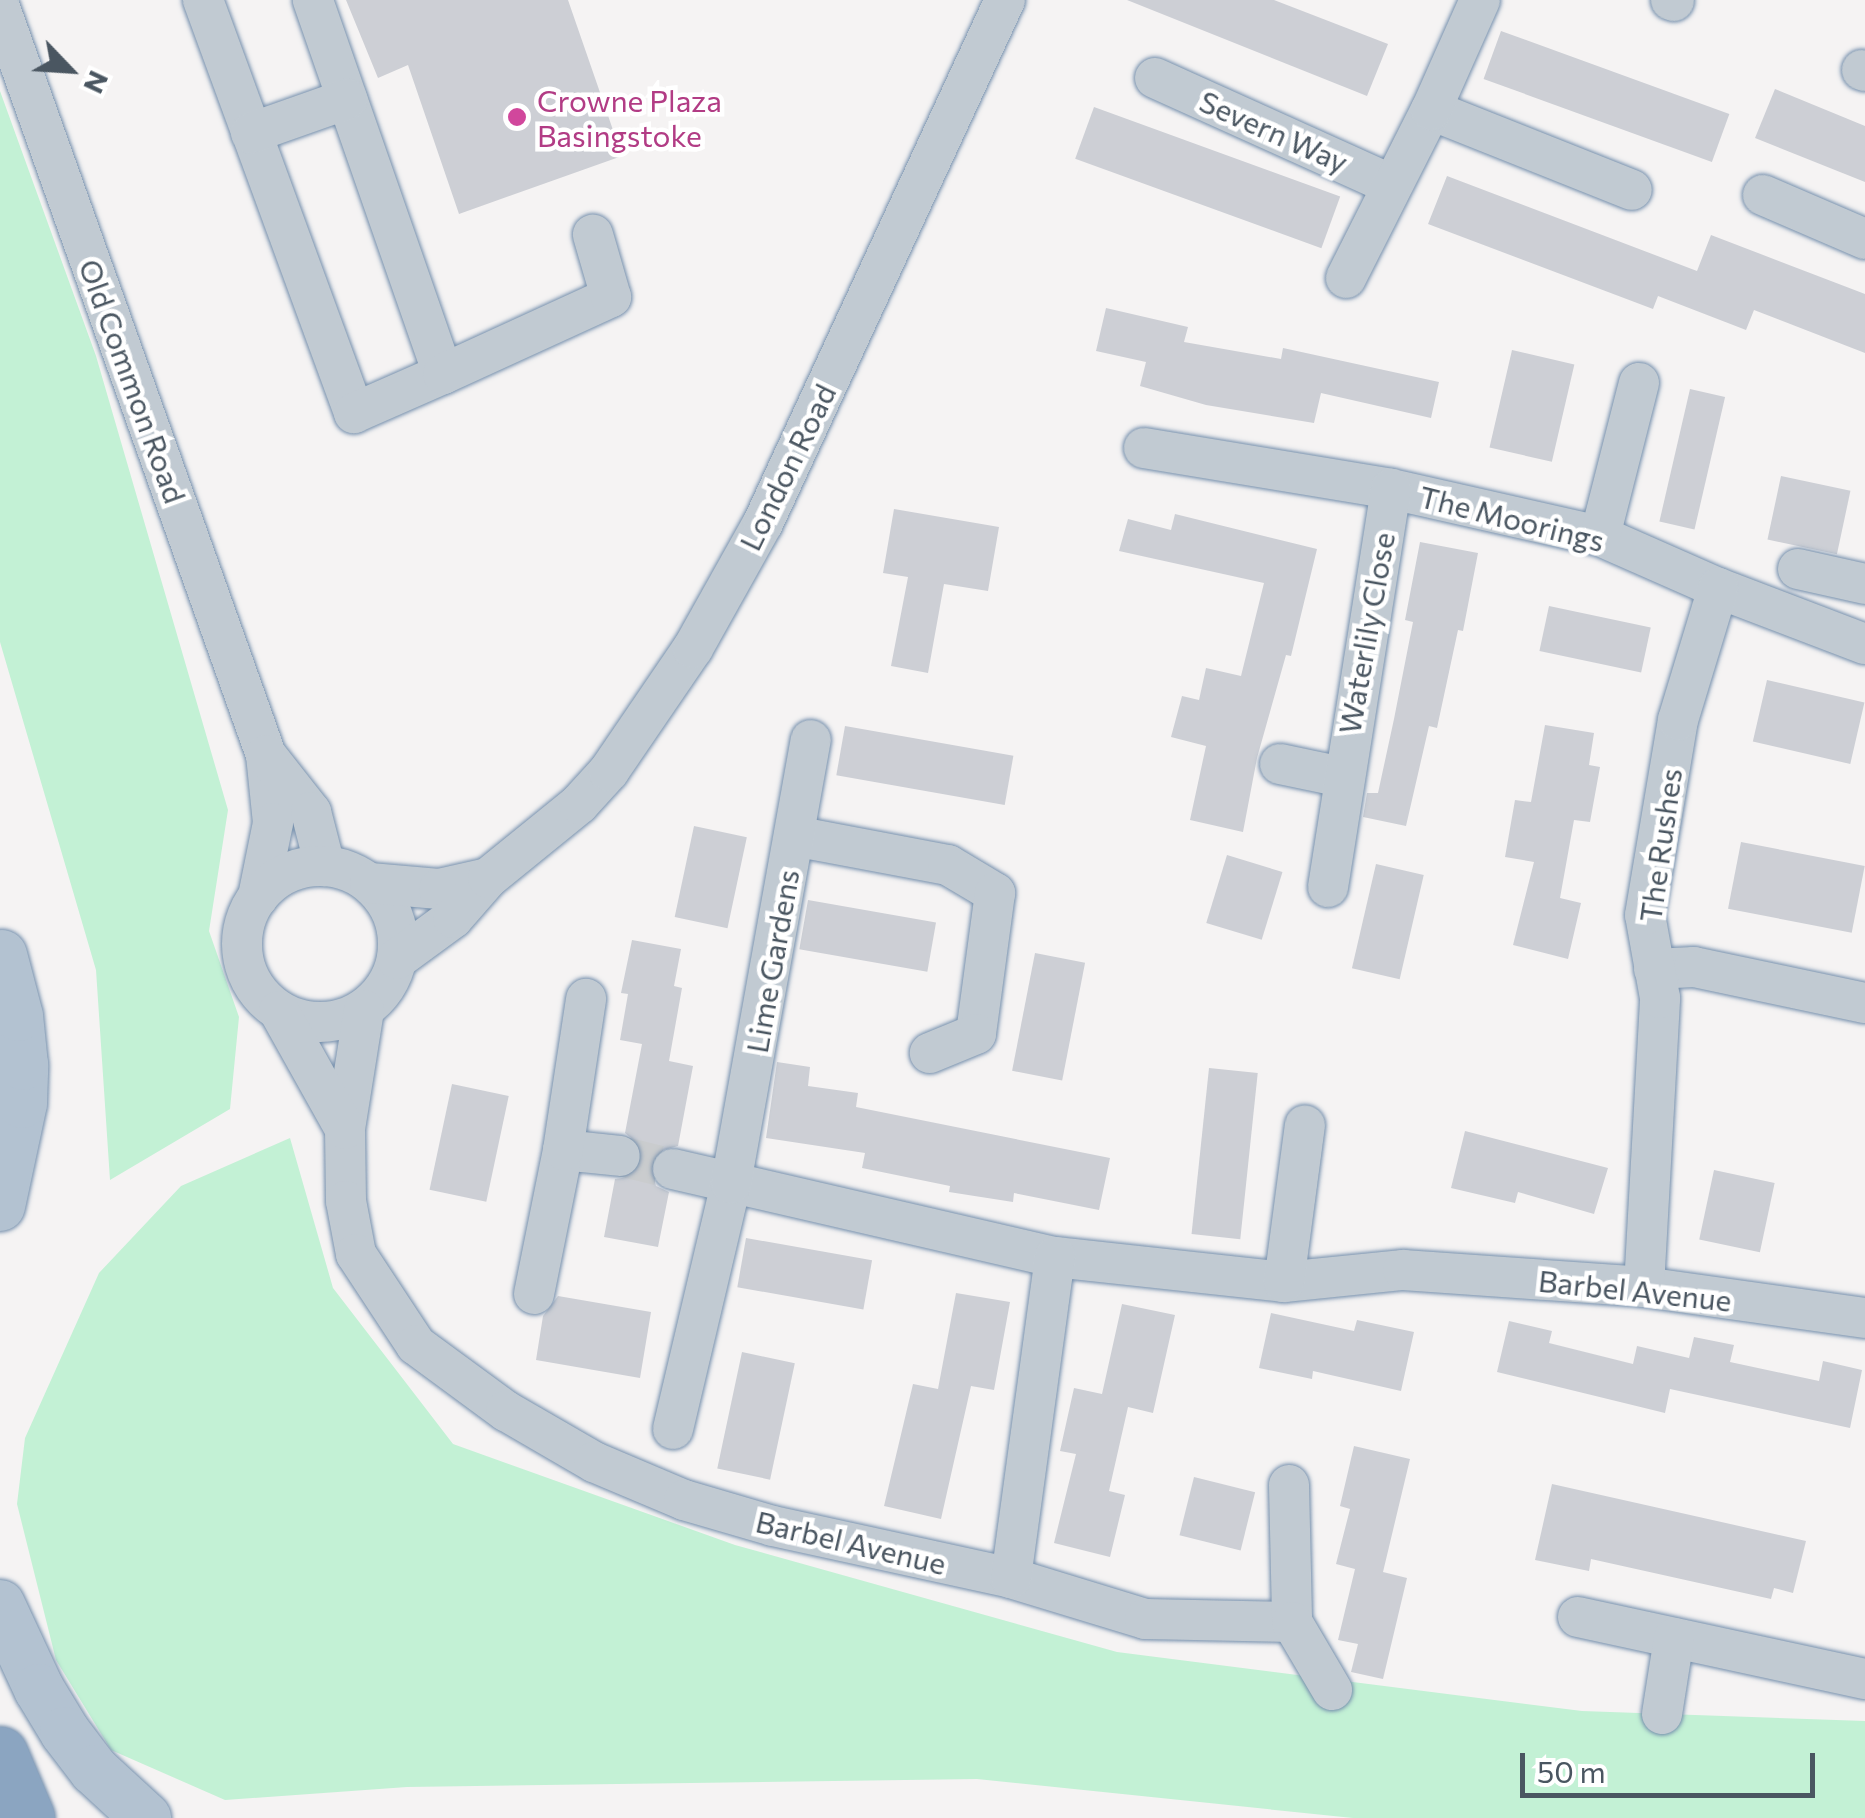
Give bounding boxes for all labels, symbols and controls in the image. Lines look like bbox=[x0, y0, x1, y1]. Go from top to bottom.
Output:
north arrow bbox=[20, 20, 120, 120]
text: N bbox=[77, 66, 117, 99]
place label: Crowne Plaza Basingstoke bbox=[537, 82, 722, 152]
street label: Severn Way bbox=[1194, 82, 1354, 180]
marker: Crowne Plaza Basingstoke bbox=[506, 106, 528, 128]
street label: Old Common Road bbox=[72, 254, 194, 508]
street label: London Road bbox=[731, 378, 843, 556]
street label: The Moorings bbox=[1416, 478, 1608, 558]
street label: Waterlily Close bbox=[1331, 529, 1401, 737]
street label: The Rushes bbox=[1631, 766, 1689, 924]
street label: Lime Gardens bbox=[738, 866, 806, 1056]
street label: Barbel Avenue bbox=[1537, 1262, 1733, 1318]
street label: Barbel Avenue bbox=[752, 1503, 950, 1581]
scale bar bbox=[1525, 1733, 1820, 1795]
text: 50 m bbox=[1537, 1752, 1606, 1789]

